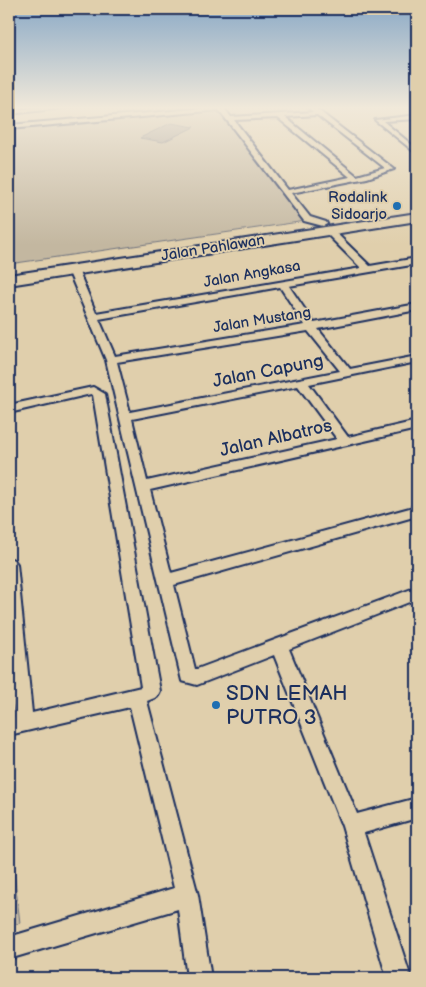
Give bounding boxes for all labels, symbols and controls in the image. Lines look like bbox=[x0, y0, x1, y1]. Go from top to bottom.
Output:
place label: Rodalink Sidoarjo bbox=[328, 188, 388, 224]
marker: Rodalink Sidoarjo bbox=[391, 200, 403, 212]
street label: Jalan Pahlawan bbox=[160, 230, 266, 266]
street label: Jalan Angkasa bbox=[202, 256, 302, 292]
street label: Jalan Mustang bbox=[212, 303, 312, 337]
street label: Jalan Capung bbox=[211, 350, 325, 392]
street label: Jalan Albatros bbox=[218, 415, 334, 461]
place label: SDN LEMAH PUTRO 3 bbox=[226, 681, 348, 730]
marker: SDN LEMAH PUTRO 3 bbox=[210, 699, 222, 711]

